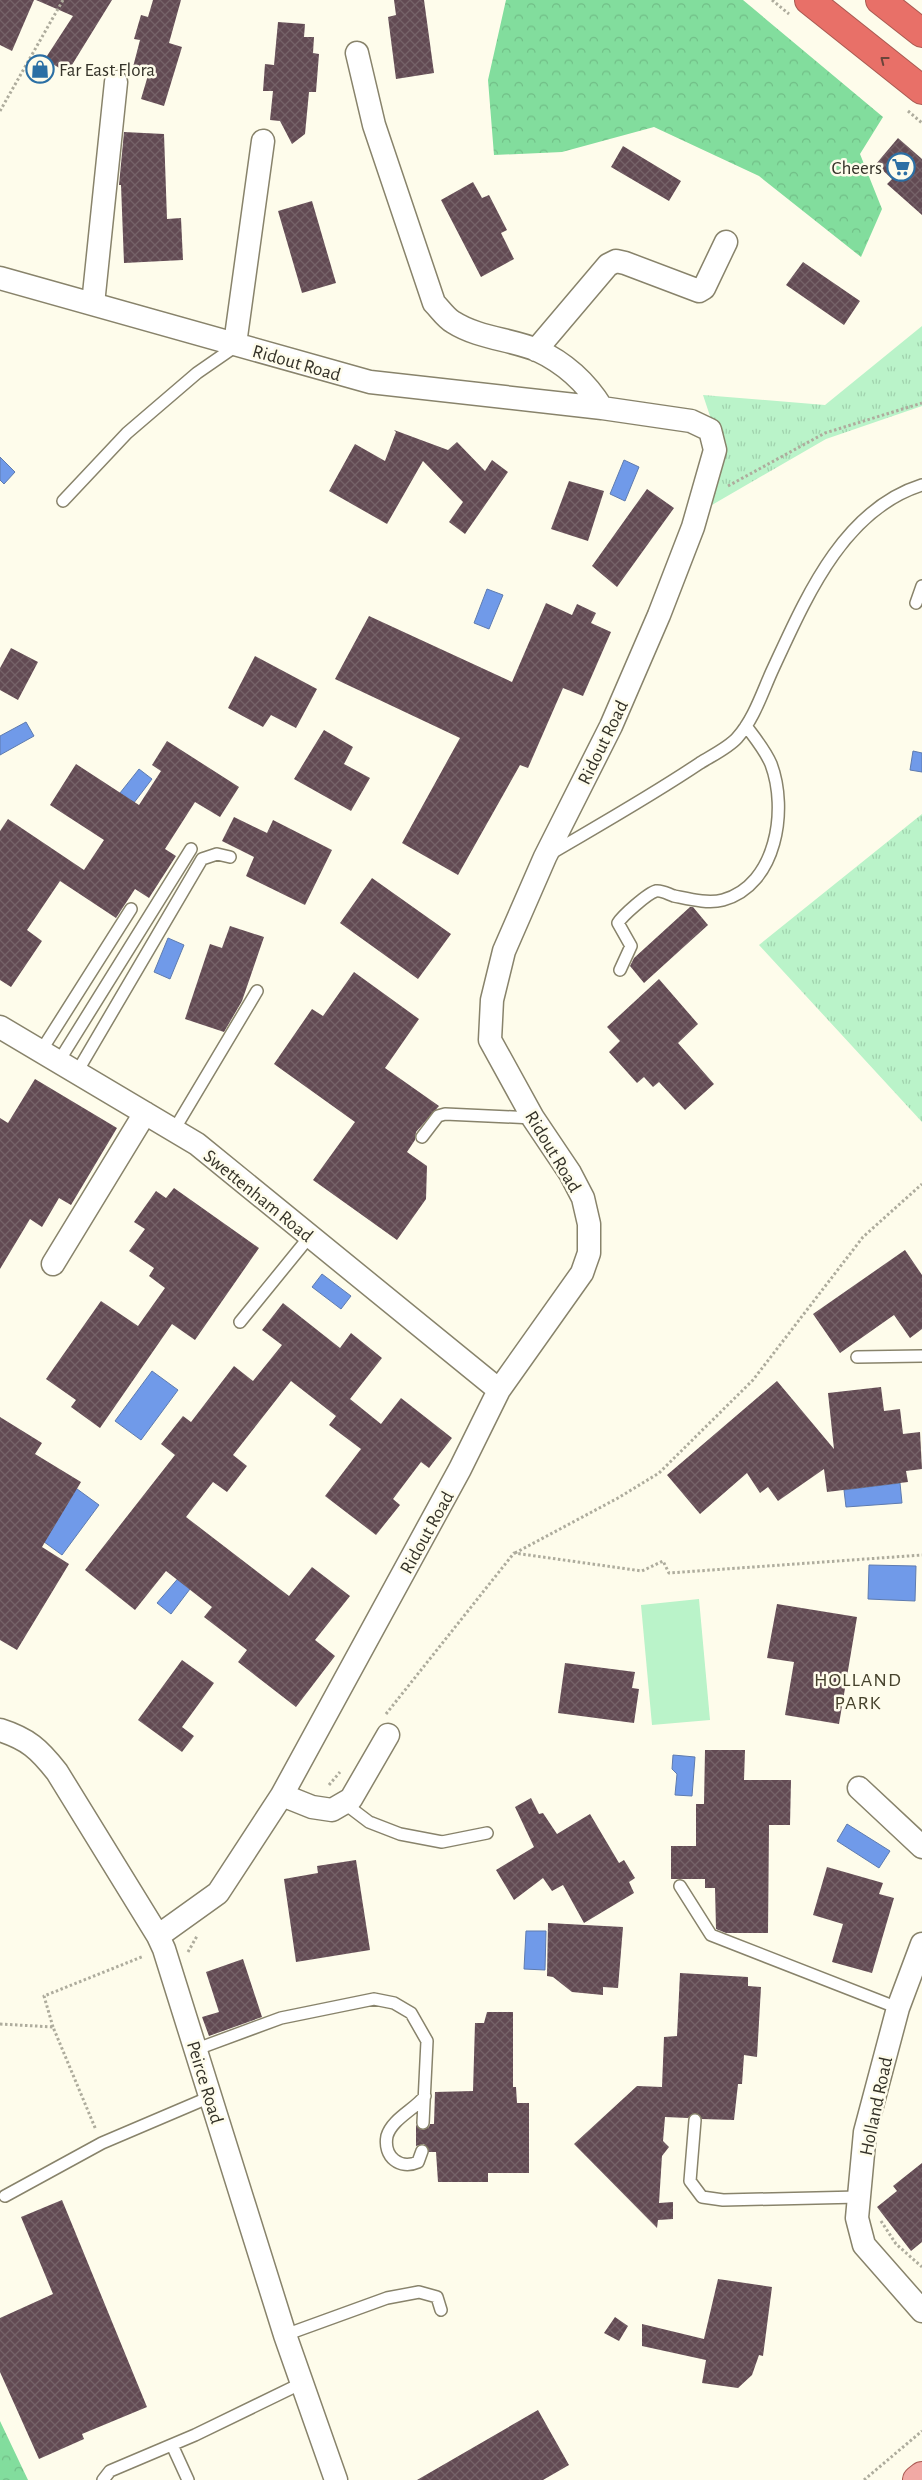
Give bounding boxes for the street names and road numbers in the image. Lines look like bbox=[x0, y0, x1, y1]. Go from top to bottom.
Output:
street label: Ridout Road bbox=[250, 342, 343, 385]
street label: Ridout Road bbox=[575, 697, 632, 788]
street label: Ridout Road bbox=[521, 1108, 584, 1196]
street label: Swettenham Road bbox=[200, 1146, 317, 1246]
street label: Ridout Road bbox=[397, 1488, 458, 1577]
street label: Peirce Road bbox=[183, 2039, 226, 2126]
street label: Holland Road bbox=[857, 2055, 896, 2157]

